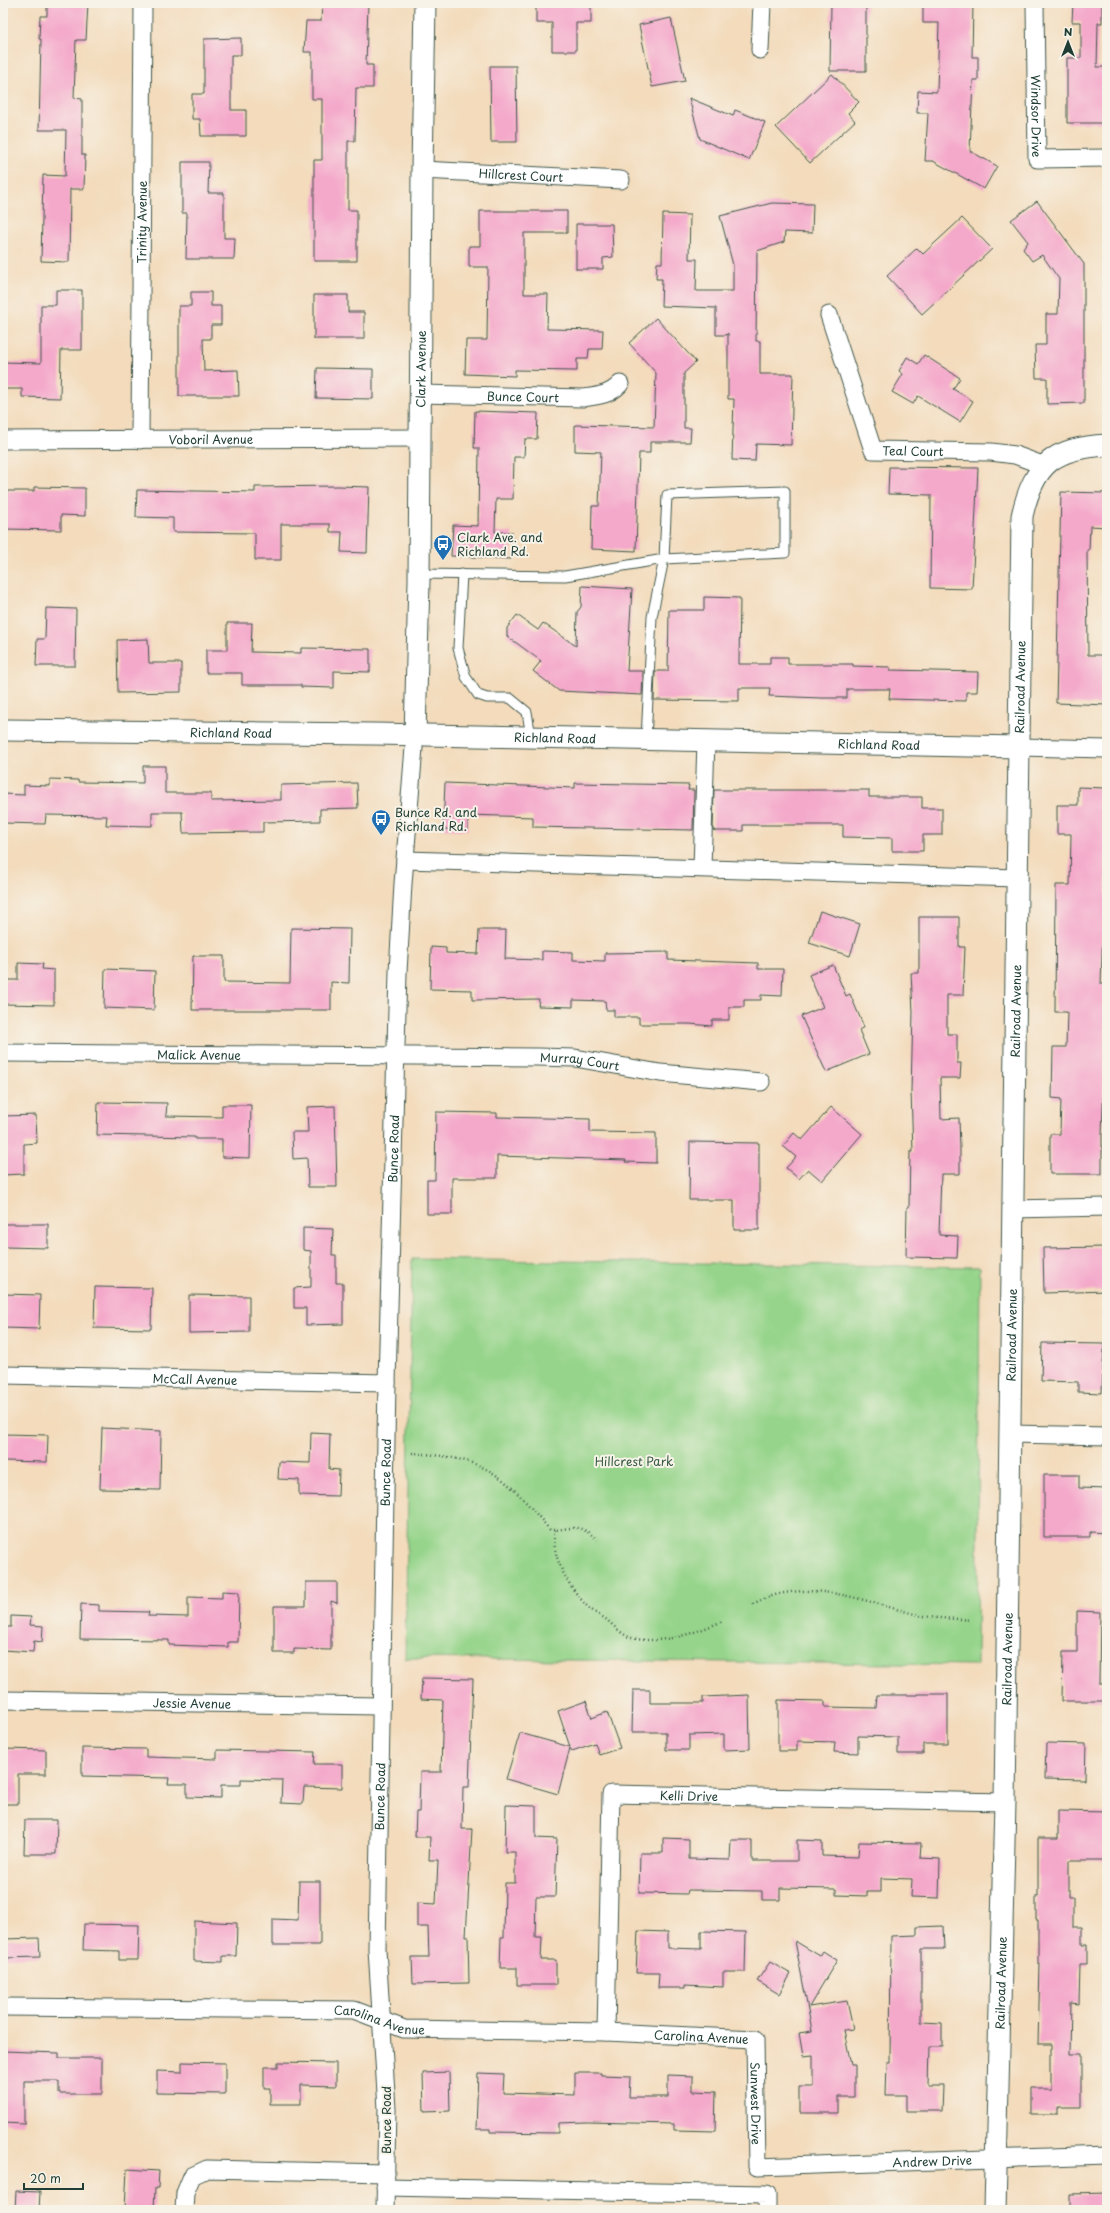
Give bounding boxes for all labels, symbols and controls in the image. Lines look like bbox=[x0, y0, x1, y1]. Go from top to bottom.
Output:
north arrow bbox=[1048, 22, 1088, 62]
text: N bbox=[1064, 23, 1073, 40]
street label: Windsor Drive bbox=[1027, 75, 1046, 157]
street label: Hillcrest Court bbox=[478, 164, 564, 186]
street label: Trinity Avenue bbox=[132, 180, 151, 263]
street label: Clark Avenue bbox=[411, 330, 430, 408]
street label: Bunce Court bbox=[487, 387, 559, 406]
street label: Voboril Avenue bbox=[169, 430, 254, 448]
street label: Teal Court bbox=[882, 441, 944, 460]
place label: Clark Ave. and Richland Rd. bbox=[457, 528, 543, 560]
bus stop icon: Clark Ave. and Richland Rd. bbox=[432, 533, 454, 561]
street label: Railroad Avenue bbox=[1010, 640, 1029, 734]
street label: Richland Road bbox=[190, 723, 272, 742]
street label: Richland Road bbox=[514, 728, 596, 747]
street label: Richland Road bbox=[838, 734, 920, 754]
place label: Bunce Rd. and Richland Rd. bbox=[395, 803, 478, 835]
bus stop icon: Bunce Rd. and Richland Rd. bbox=[370, 808, 392, 836]
street label: Railroad Avenue bbox=[1006, 964, 1025, 1058]
street label: Malick Avenue bbox=[157, 1045, 241, 1064]
street label: Murray Court bbox=[540, 1048, 621, 1075]
street label: Bunce Road bbox=[383, 1114, 403, 1183]
street label: Railroad Avenue bbox=[1002, 1288, 1021, 1382]
street label: McCall Avenue bbox=[152, 1369, 238, 1389]
street label: Bunce Road bbox=[376, 1438, 395, 1507]
park label: Hillcrest Park bbox=[595, 1452, 673, 1470]
street label: Railroad Avenue bbox=[997, 1612, 1017, 1706]
street label: Jessie Avenue bbox=[153, 1693, 232, 1713]
street label: Bunce Road bbox=[370, 1762, 389, 1831]
street label: Kelli Drive bbox=[660, 1786, 718, 1805]
street label: Railroad Avenue bbox=[990, 1936, 1011, 2030]
street label: Carolina Avenue bbox=[334, 2001, 425, 2038]
street label: Carolina Avenue bbox=[654, 2025, 749, 2048]
street label: Sunwest Drive bbox=[746, 2062, 766, 2145]
street label: Bunce Road bbox=[377, 2086, 395, 2154]
street label: Andrew Drive bbox=[892, 2151, 972, 2171]
scale bar bbox=[24, 2165, 83, 2191]
text: 20 m bbox=[30, 2169, 61, 2187]

